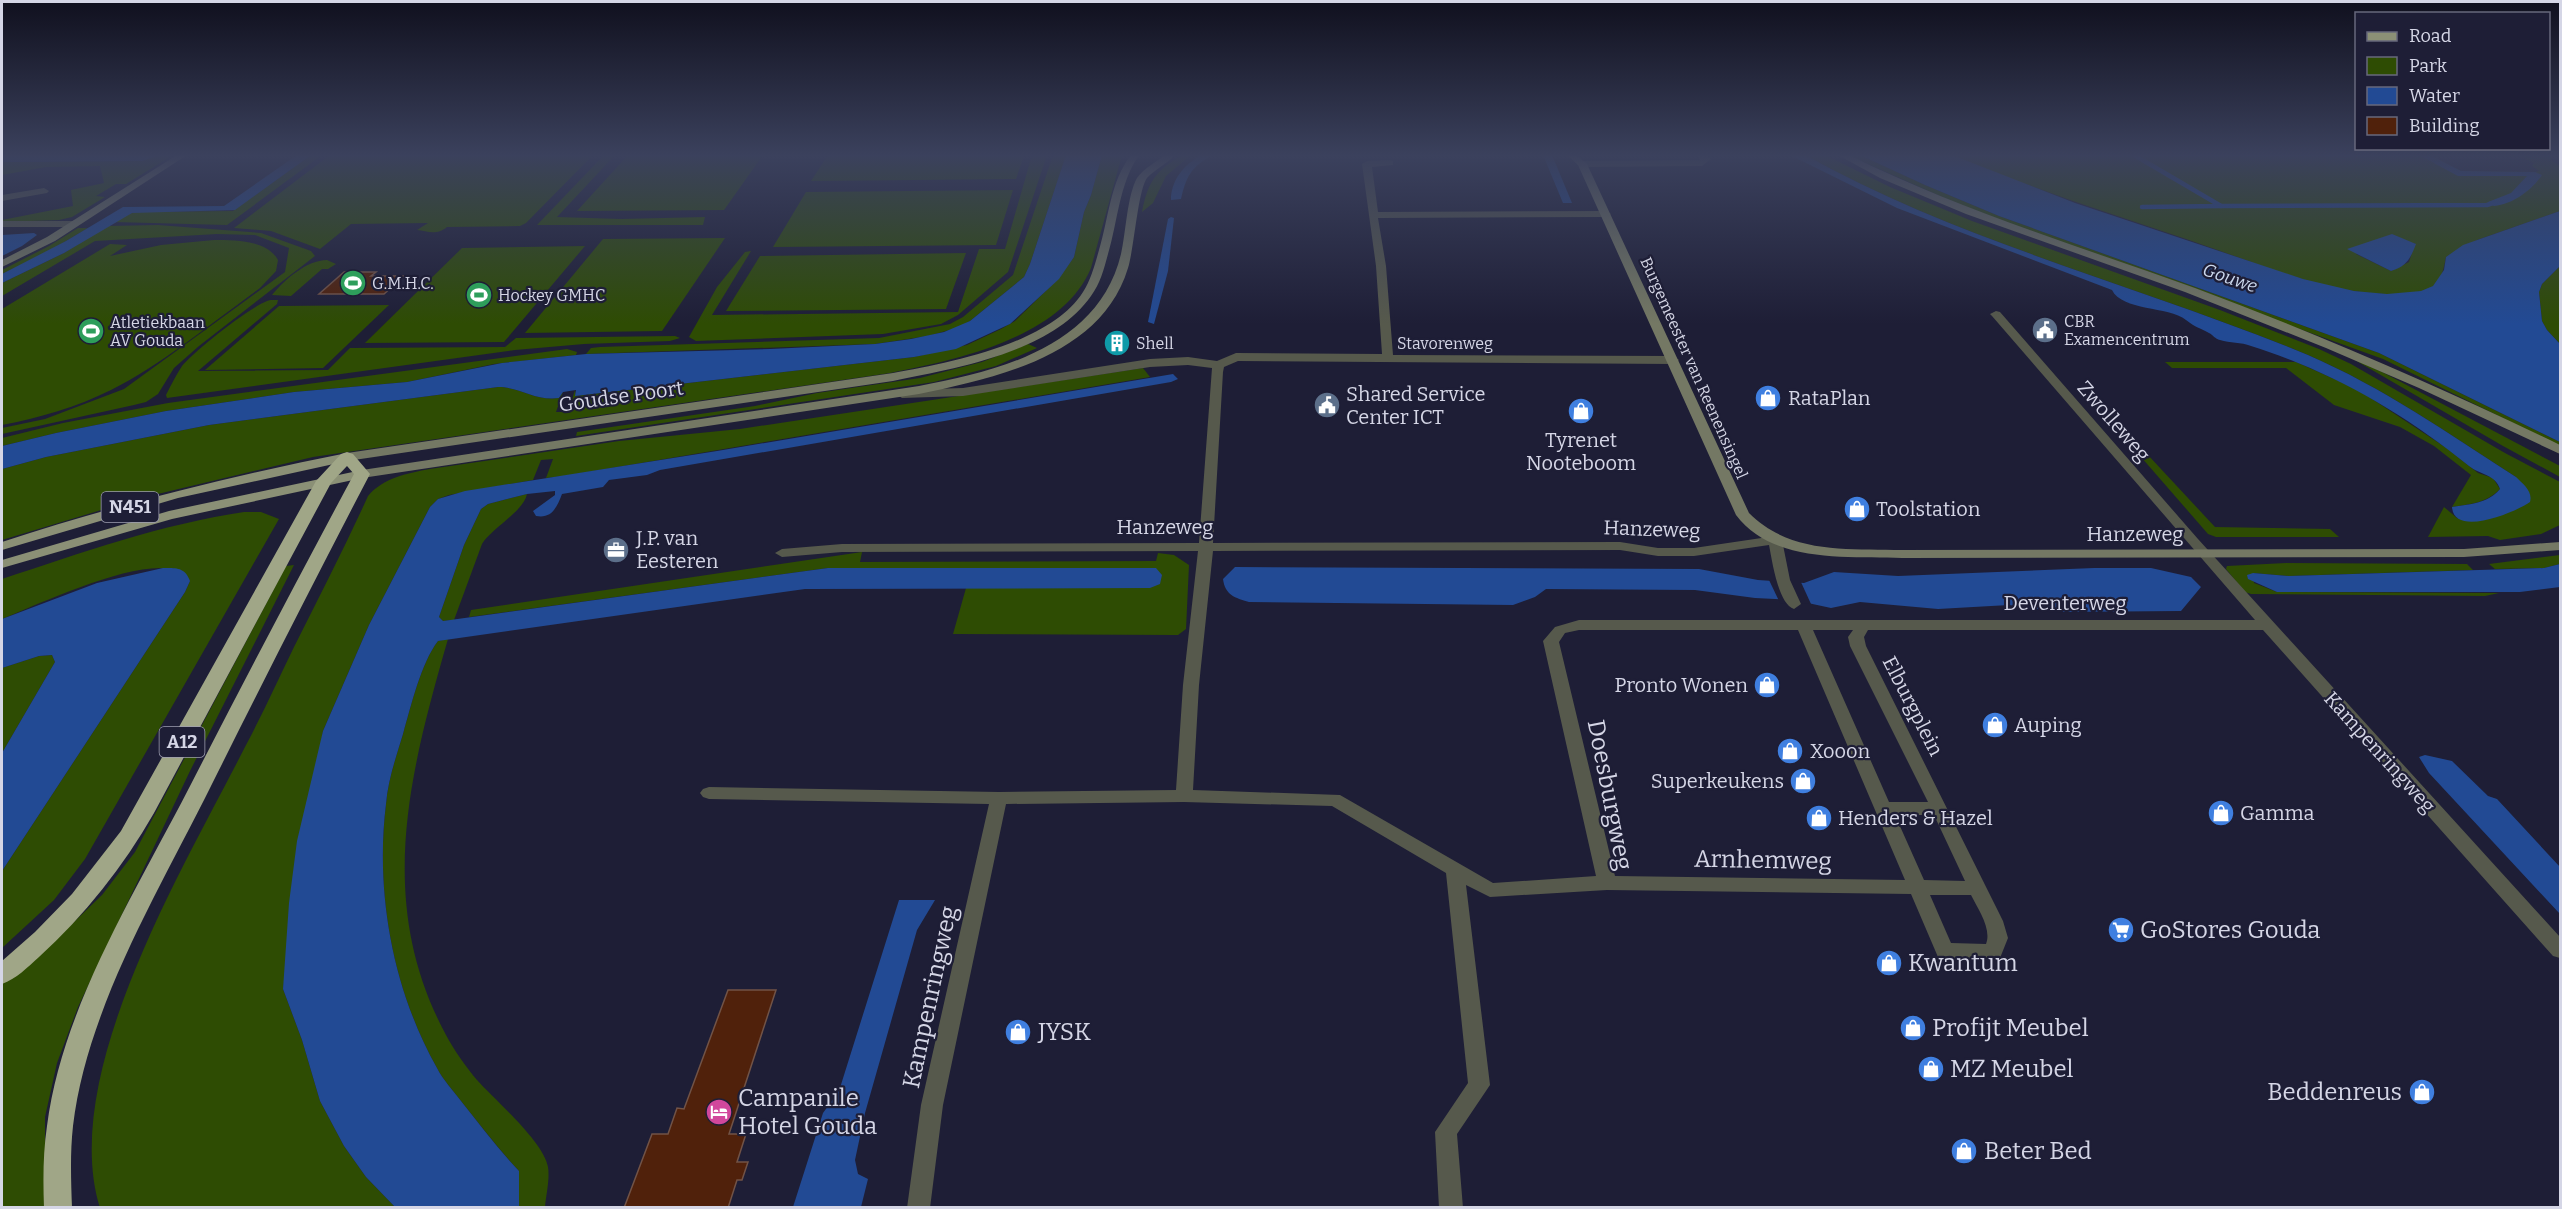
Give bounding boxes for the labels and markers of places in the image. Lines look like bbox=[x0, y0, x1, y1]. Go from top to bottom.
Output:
sports icon: G.M.H.C. bbox=[338, 268, 368, 298]
place label: G.M.H.C. bbox=[372, 274, 434, 293]
sports icon: Hockey GMHC bbox=[464, 280, 494, 310]
place label: Hockey GMHC bbox=[498, 286, 605, 305]
place label: CBR Examencentrum bbox=[2064, 312, 2190, 349]
place label: Atletiekbaan AV Gouda bbox=[110, 313, 205, 350]
public building icon: CBR Examencentrum bbox=[2030, 315, 2060, 345]
sports icon: Atletiekbaan AV Gouda bbox=[76, 316, 106, 346]
building icon: Shell bbox=[1102, 328, 1132, 358]
place label: Shell bbox=[1136, 334, 1174, 353]
place label: Shared Service Center ICT bbox=[1346, 382, 1485, 429]
shop icon: RataPlan bbox=[1753, 383, 1783, 413]
place label: RataPlan bbox=[1788, 386, 1871, 410]
public building icon: Shared Service Center ICT bbox=[1312, 390, 1342, 420]
shop icon: Tyrenet Nooteboom bbox=[1566, 396, 1596, 426]
place label: Tyrenet Nooteboom bbox=[1526, 428, 1636, 475]
shop icon: Toolstation bbox=[1842, 494, 1872, 524]
place label: Toolstation bbox=[1876, 497, 1981, 521]
place label: J.P. van Eesteren bbox=[635, 526, 719, 573]
office icon: J.P. van Eesteren bbox=[601, 535, 631, 565]
shop icon: Pronto Wonen bbox=[1752, 670, 1782, 700]
place label: Pronto Wonen bbox=[1615, 673, 1748, 697]
shop icon: Auping bbox=[1980, 710, 2010, 740]
place label: Auping bbox=[2014, 713, 2082, 737]
shop icon: Xooon bbox=[1775, 736, 1805, 766]
place label: Xooon bbox=[1810, 739, 1871, 763]
shop icon: Superkeukens bbox=[1788, 766, 1818, 796]
place label: Superkeukens bbox=[1651, 769, 1784, 793]
shop icon: Gamma bbox=[2206, 798, 2236, 828]
place label: Gamma bbox=[2240, 801, 2315, 825]
shop icon: Henders & Hazel bbox=[1804, 803, 1834, 833]
place label: Henders & Hazel bbox=[1838, 806, 1993, 830]
supermarket icon: GoStores Gouda bbox=[2106, 915, 2136, 945]
place label: GoStores Gouda bbox=[2140, 916, 2320, 944]
shop icon: Kwantum bbox=[1874, 948, 1904, 978]
place label: Kwantum bbox=[1908, 949, 2018, 977]
shop icon: Profijt Meubel bbox=[1898, 1013, 1928, 1043]
place label: Profijt Meubel bbox=[1932, 1014, 2089, 1042]
shop icon: JYSK bbox=[1003, 1017, 1033, 1047]
place label: JYSK bbox=[1037, 1018, 1091, 1046]
shop icon: MZ Meubel bbox=[1916, 1054, 1946, 1084]
place label: MZ Meubel bbox=[1950, 1055, 2074, 1083]
shop icon: Beddenreus bbox=[2407, 1077, 2437, 1107]
place label: Beddenreus bbox=[2267, 1078, 2402, 1106]
place label: Campanile Hotel Gouda bbox=[738, 1084, 877, 1140]
hotel icon: Campanile Hotel Gouda bbox=[704, 1097, 734, 1127]
shop icon: Beter Bed bbox=[1949, 1136, 1979, 1166]
place label: Beter Bed bbox=[1984, 1137, 2092, 1165]

